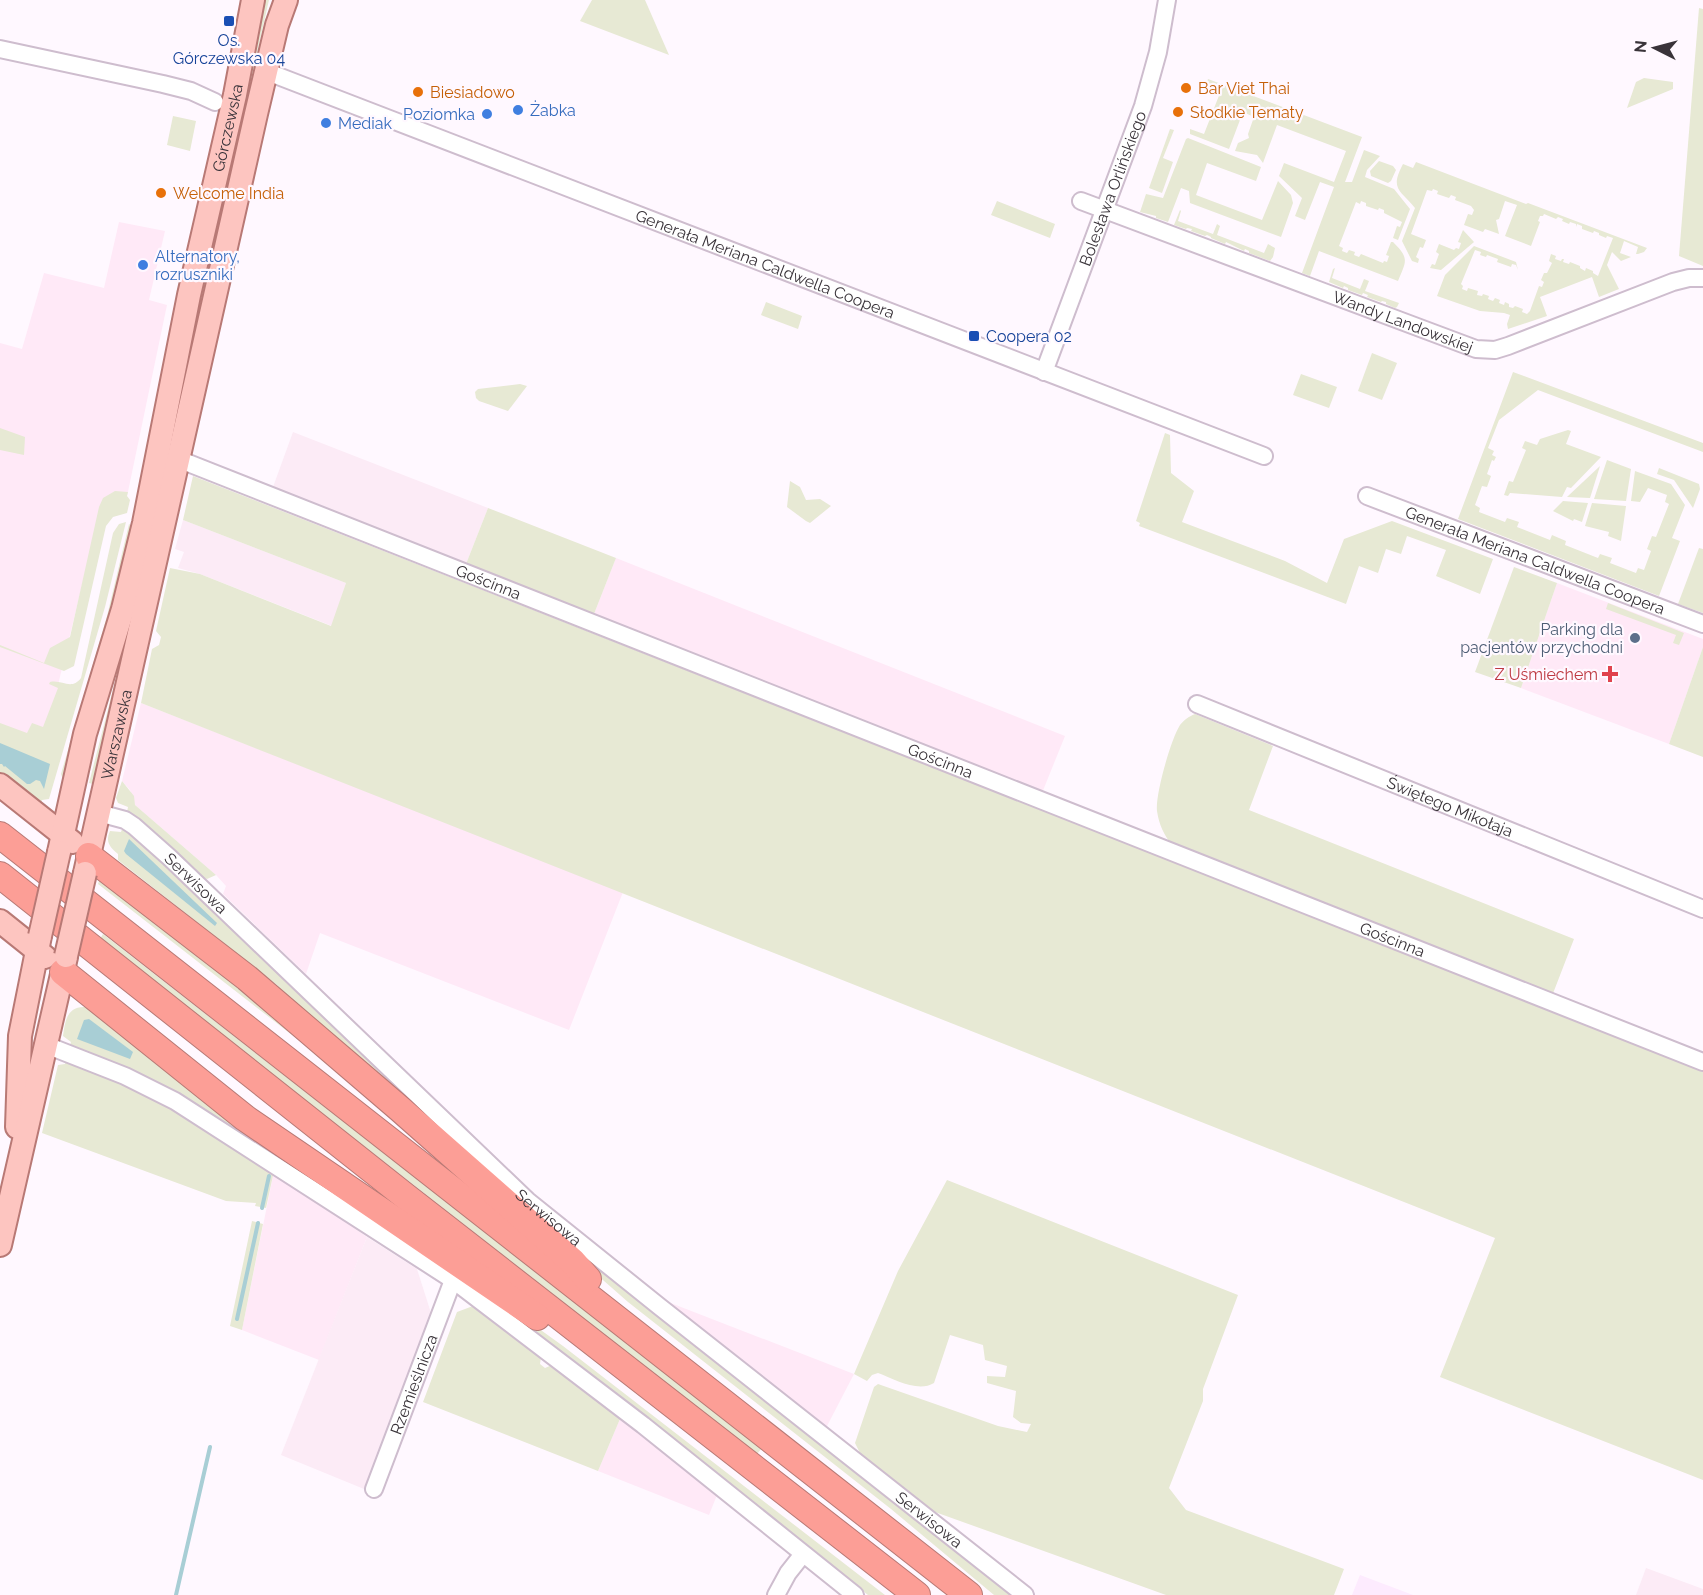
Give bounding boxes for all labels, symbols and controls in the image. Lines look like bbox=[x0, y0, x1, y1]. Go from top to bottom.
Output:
marker: Os. Górczewska 04 bbox=[222, 14, 236, 28]
north arrow bbox=[1625, 18, 1685, 78]
place label: Os. Górczewska 04 bbox=[173, 31, 285, 68]
text: N bbox=[1630, 39, 1651, 54]
place label: Bar Viet Thai bbox=[1198, 79, 1290, 98]
marker: Bar Viet Thai bbox=[1179, 81, 1193, 95]
street label: Górczewska bbox=[209, 82, 247, 174]
place label: Biesiadowo bbox=[430, 83, 515, 102]
marker: Biesiadowo bbox=[411, 85, 425, 99]
place label: Żabka bbox=[530, 100, 576, 120]
marker: Żabka bbox=[511, 103, 525, 117]
place label: Słodkie Tematy bbox=[1190, 103, 1304, 122]
place label: Poziomka bbox=[403, 105, 475, 124]
marker: Słodkie Tematy bbox=[1171, 105, 1185, 119]
marker: Poziomka bbox=[480, 107, 494, 121]
street label: Bolesława Orlińskiego bbox=[1075, 108, 1150, 269]
place label: Mediak bbox=[338, 114, 392, 133]
marker: Mediak bbox=[319, 116, 333, 130]
place label: Welcome India bbox=[173, 184, 284, 203]
marker: Welcome India bbox=[154, 186, 168, 200]
street label: Generała Meriana Caldwella Coopera bbox=[633, 206, 897, 323]
place label: Alternatory, rozruszniki bbox=[155, 247, 240, 284]
marker: Alternatory, rozruszniki bbox=[136, 258, 150, 272]
street label: Wandy Landowskiej bbox=[1330, 287, 1476, 357]
place label: Coopera 02 bbox=[986, 327, 1072, 346]
marker: Coopera 02 bbox=[967, 329, 981, 343]
street label: Generała Meriana Caldwella Coopera bbox=[1403, 503, 1667, 619]
street label: Gościnna bbox=[453, 561, 524, 604]
place label: Parking dla pacjentów przychodni bbox=[1460, 620, 1623, 657]
marker: Parking dla pacjentów przychodni bbox=[1628, 631, 1642, 645]
place label: Z Uśmiechem bbox=[1494, 665, 1598, 684]
marker: Z Uśmiechem bbox=[1603, 667, 1617, 681]
street label: Warszawska bbox=[97, 688, 136, 782]
street label: Gościnna bbox=[905, 740, 976, 782]
street label: Świętego Mikołaja bbox=[1384, 772, 1516, 841]
street label: Serwisowa bbox=[160, 849, 231, 918]
street label: Gościnna bbox=[1357, 918, 1428, 961]
street label: Serwisowa bbox=[511, 1185, 585, 1250]
street label: Rzemieślnicza bbox=[387, 1332, 442, 1437]
street label: Serwisowa bbox=[892, 1488, 966, 1552]

